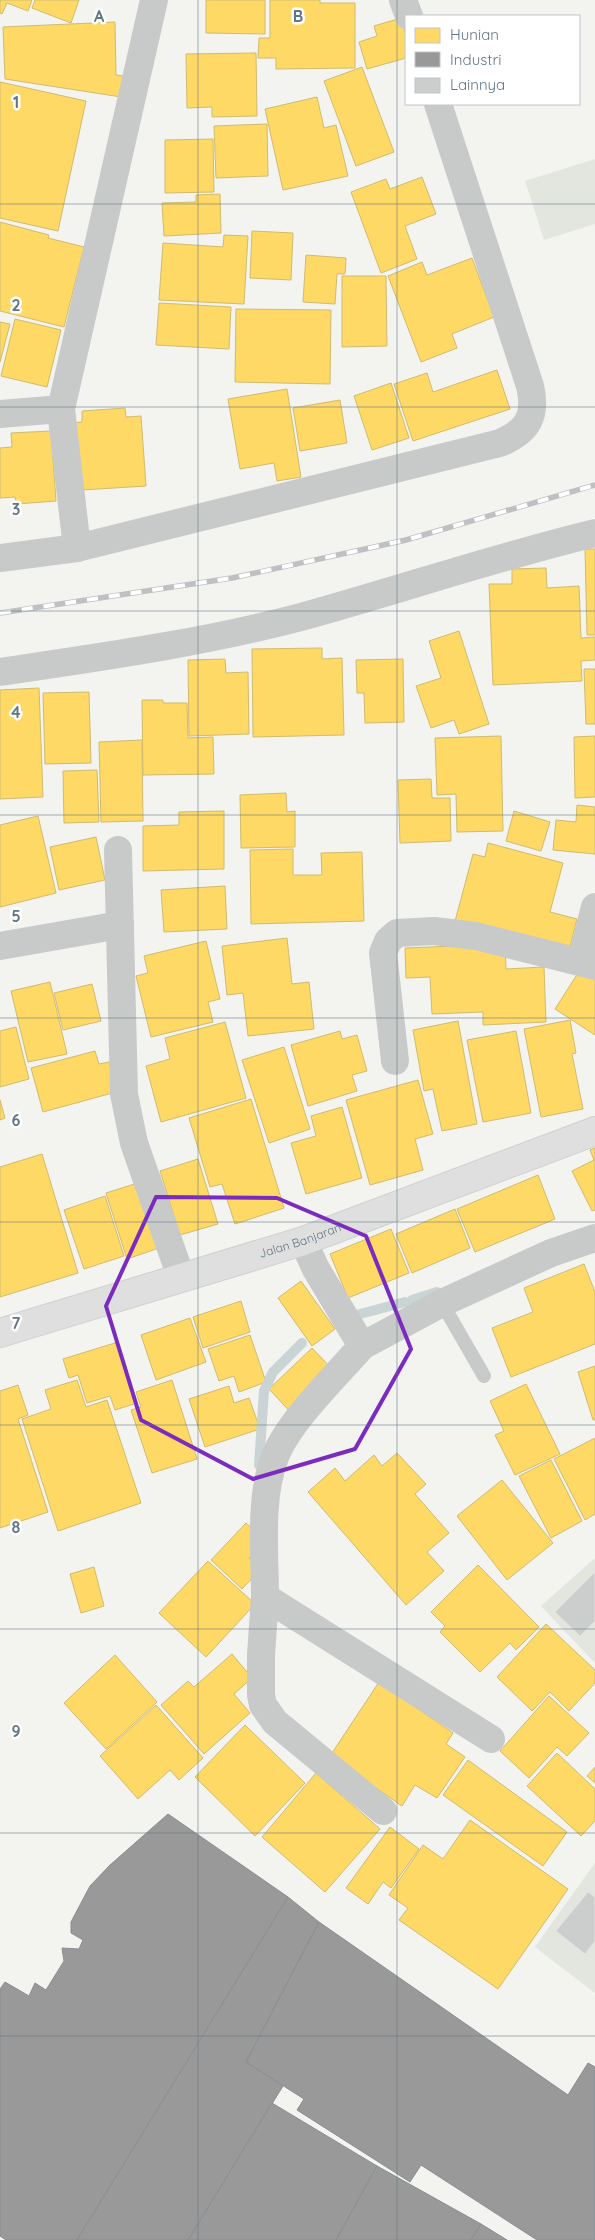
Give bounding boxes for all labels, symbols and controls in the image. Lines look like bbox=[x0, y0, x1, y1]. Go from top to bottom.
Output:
text: A bbox=[94, 6, 105, 26]
text: B bbox=[293, 6, 303, 26]
legend bbox=[405, 15, 580, 105]
text: Hunian bbox=[450, 25, 499, 44]
text: Industri bbox=[450, 50, 501, 69]
text: Lainnya bbox=[450, 75, 505, 94]
text: 1 bbox=[13, 92, 19, 112]
text: 2 bbox=[11, 295, 21, 315]
text: 3 bbox=[12, 499, 20, 519]
text: 4 bbox=[11, 702, 21, 722]
text: 5 bbox=[11, 906, 21, 926]
text: 6 bbox=[12, 1110, 21, 1130]
street label: Jalan Banjaran bbox=[257, 1219, 343, 1261]
text: 7 bbox=[12, 1313, 21, 1333]
text: 8 bbox=[12, 1517, 21, 1537]
text: 9 bbox=[11, 1721, 21, 1741]

